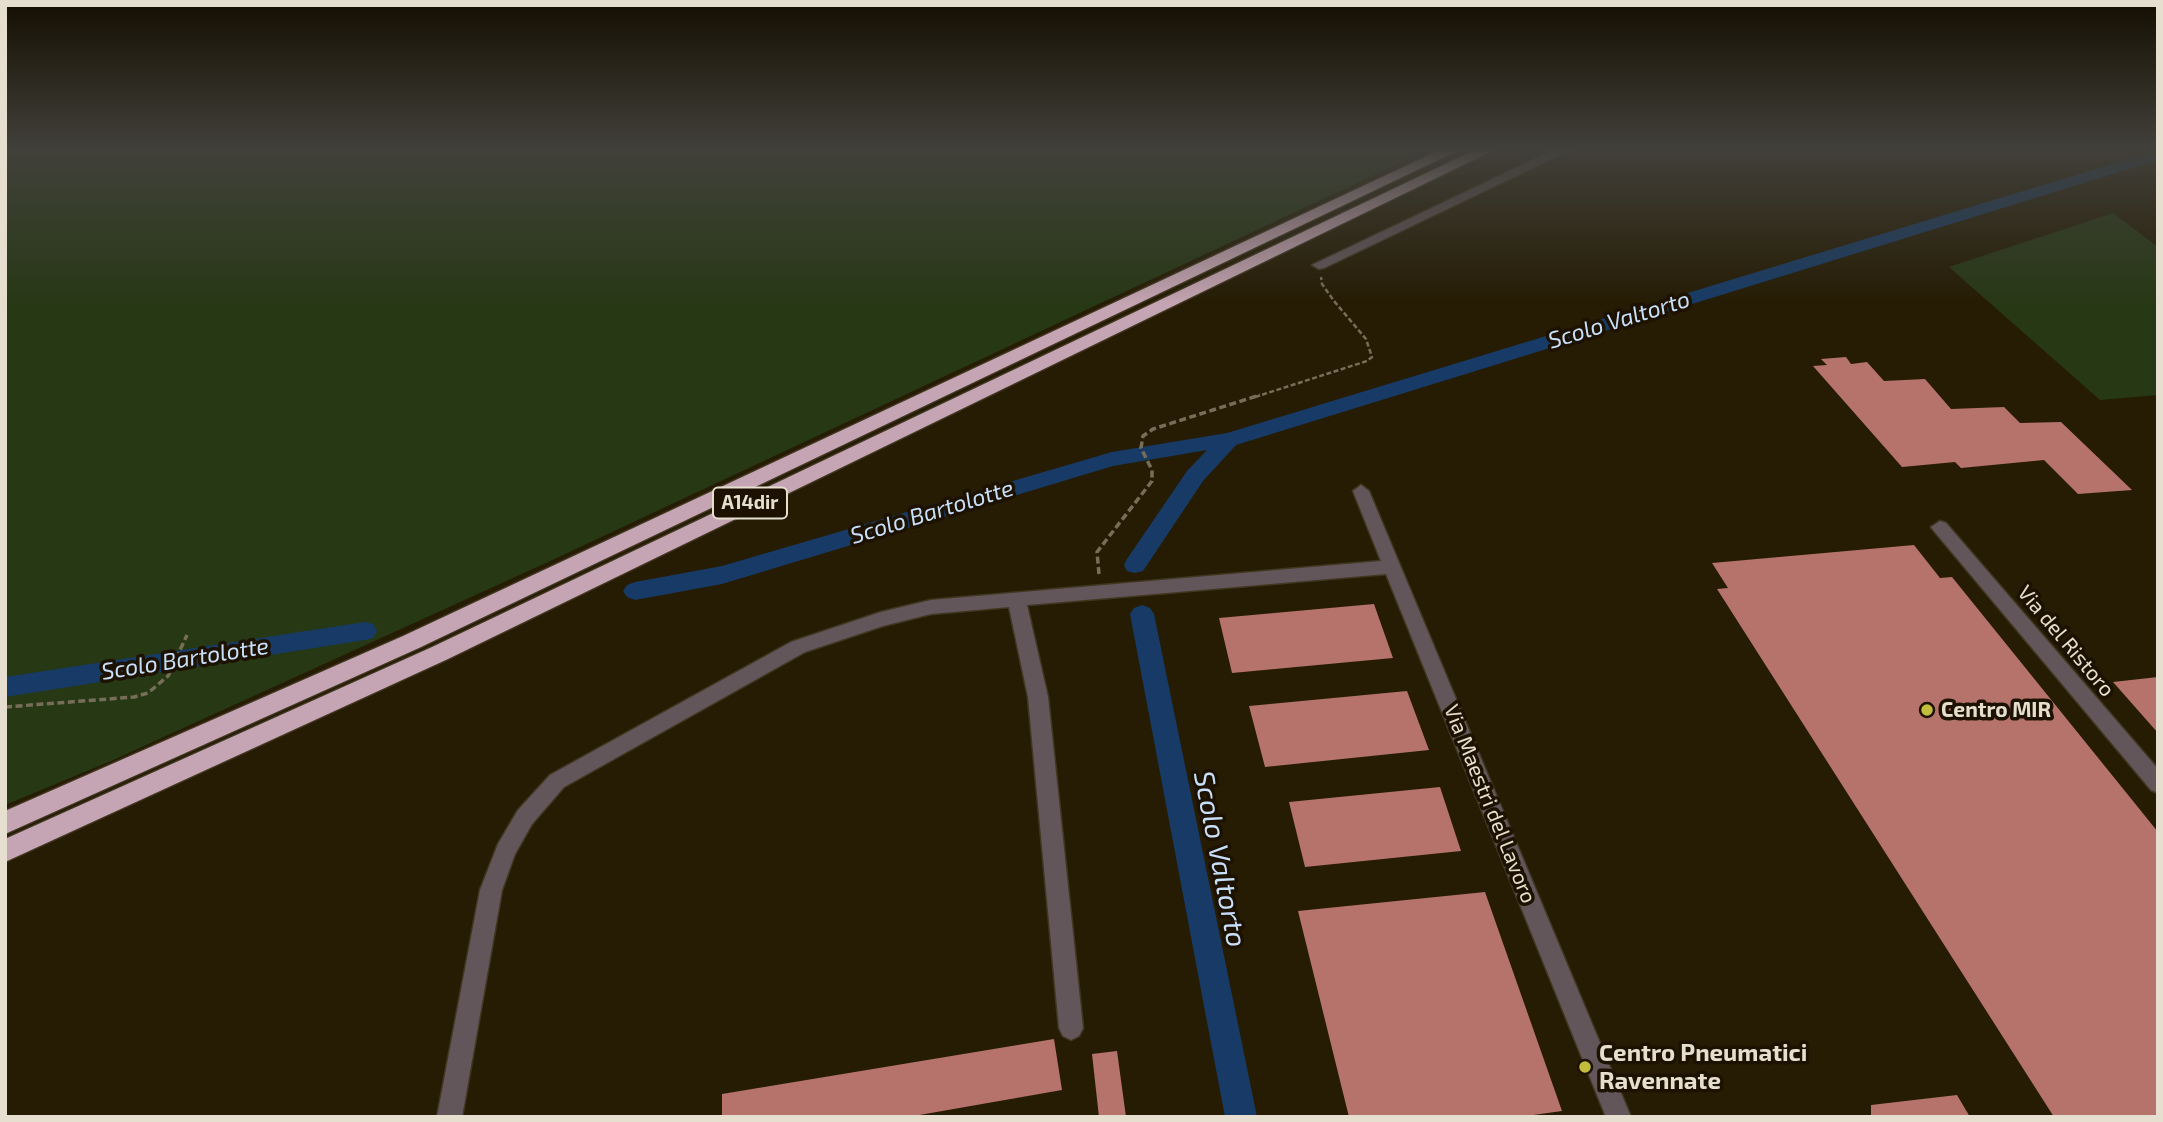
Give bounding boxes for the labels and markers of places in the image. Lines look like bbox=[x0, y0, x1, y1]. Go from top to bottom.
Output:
place label: Centro MIR bbox=[1941, 697, 2051, 723]
marker: Centro MIR bbox=[1919, 702, 1935, 718]
place label: Centro Pneumatici Ravennate bbox=[1599, 1039, 1807, 1095]
marker: Centro Pneumatici Ravennate bbox=[1577, 1059, 1593, 1075]

